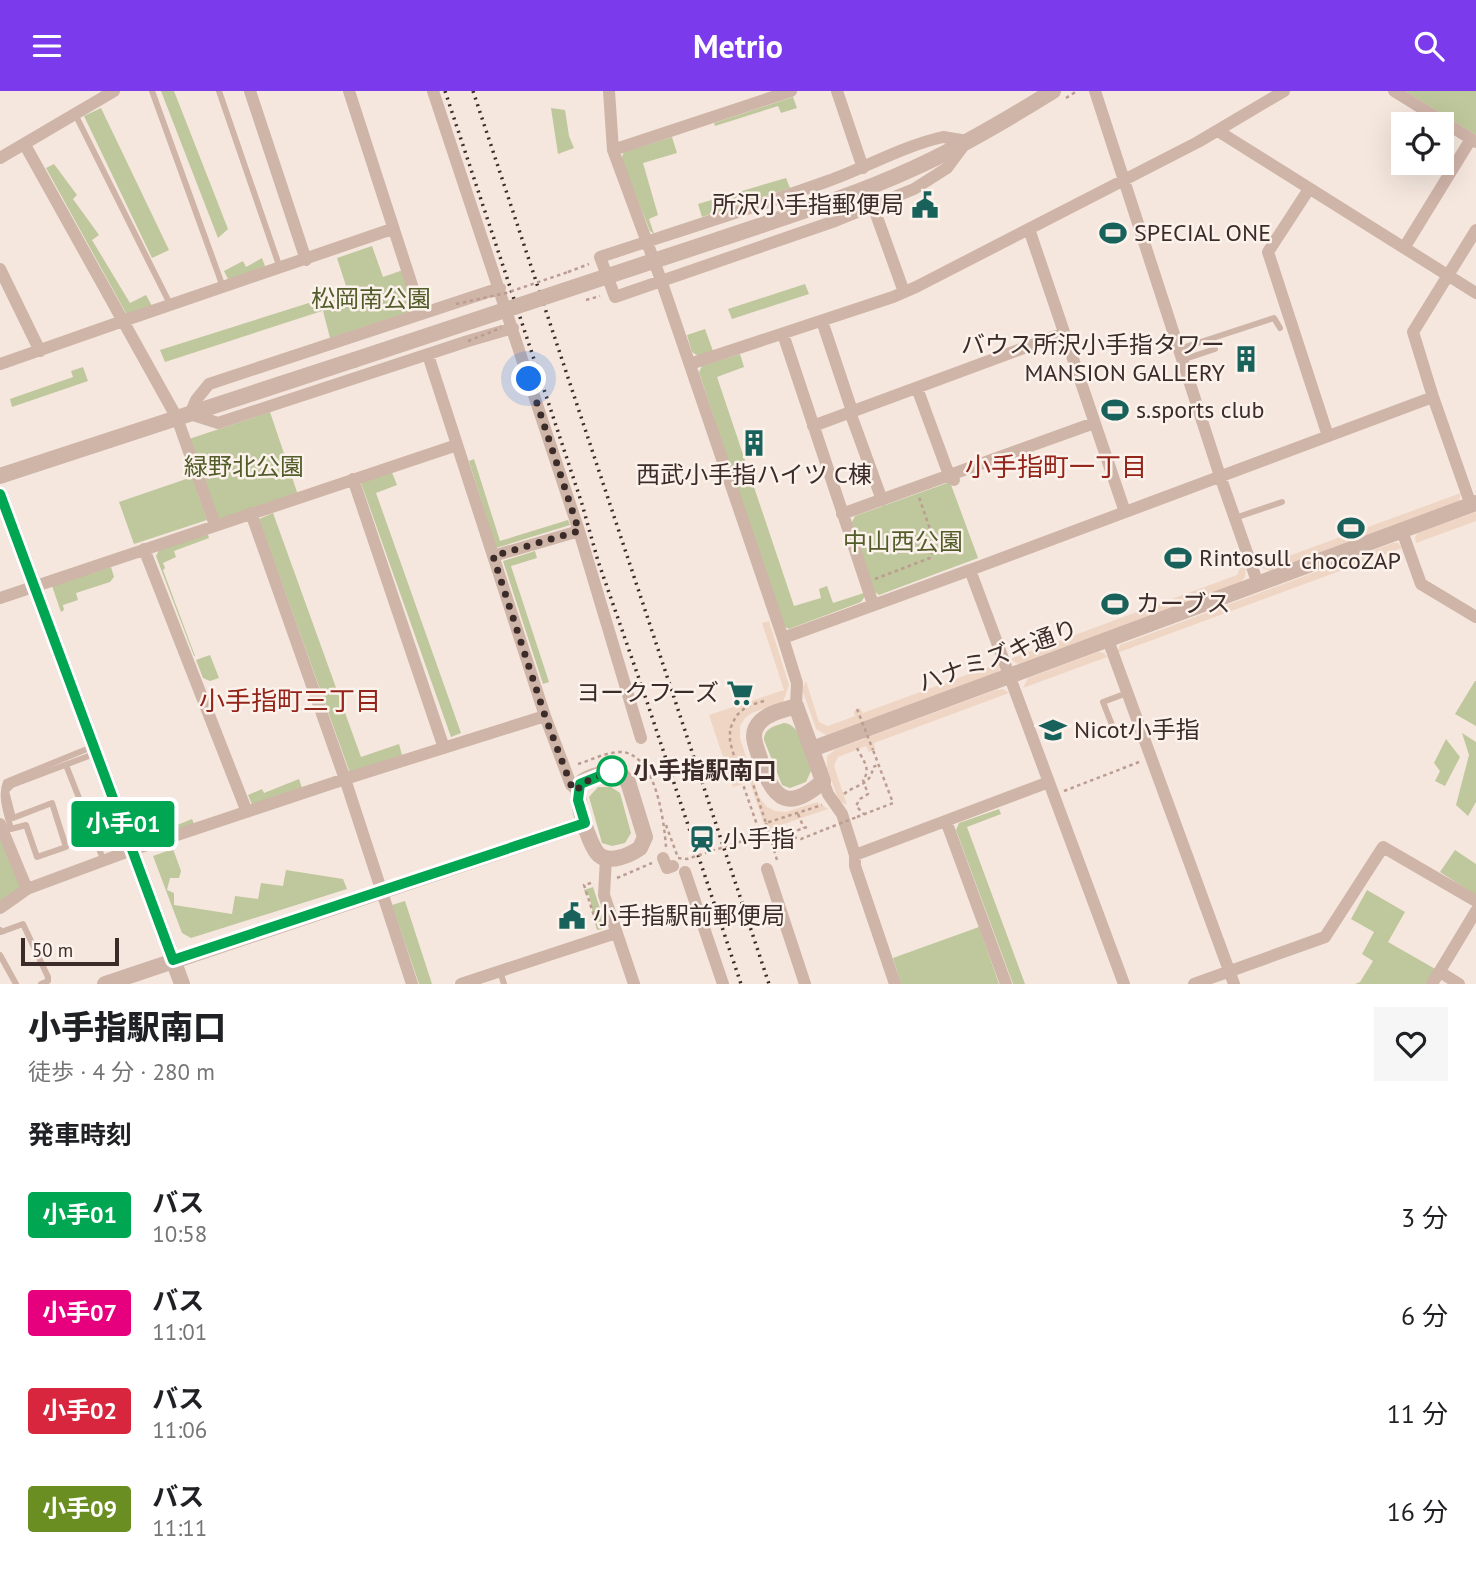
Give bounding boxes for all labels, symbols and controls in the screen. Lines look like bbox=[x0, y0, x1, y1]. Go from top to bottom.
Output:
text: Metrio bbox=[693, 25, 783, 67]
icon: menu bbox=[28, 27, 66, 65]
icon: search bbox=[1410, 27, 1448, 65]
map controls bbox=[1391, 112, 1454, 175]
button: locate bbox=[1391, 112, 1454, 175]
place label: 所沢小手指郵便局 bbox=[712, 189, 904, 220]
public building icon: 所沢小手指郵便局 bbox=[910, 190, 940, 220]
place label: SPECIAL ONE bbox=[1134, 217, 1271, 248]
sports icon: SPECIAL ONE bbox=[1098, 218, 1128, 248]
park label: 松岡南公園 bbox=[311, 283, 431, 314]
place label: バウス所沢小手指タワー MANSION GALLERY bbox=[961, 329, 1226, 388]
building icon: バウス所沢小手指タワー MANSION GALLERY bbox=[1231, 344, 1261, 374]
your location bbox=[511, 361, 546, 396]
place label: s.sports club bbox=[1136, 394, 1264, 425]
sports icon: s.sports club bbox=[1100, 395, 1130, 425]
building icon: 西武小手指ハイツ C棟 bbox=[739, 428, 769, 458]
district label: 小手指町一丁目 bbox=[965, 450, 1147, 483]
park label: 緑野北公園 bbox=[184, 451, 304, 482]
place label: 西武小手指ハイツ C棟 bbox=[636, 459, 872, 490]
sports icon: chocoZAP bbox=[1336, 513, 1366, 543]
park label: 中山西公園 bbox=[843, 526, 963, 557]
place label: Rintosull bbox=[1199, 542, 1291, 573]
sports icon: Rintosull bbox=[1163, 543, 1193, 573]
place label: chocoZAP bbox=[1301, 545, 1401, 576]
place label: カーブス bbox=[1136, 588, 1231, 619]
sports icon: カーブス bbox=[1100, 589, 1130, 619]
street label: ハナミズキ通り bbox=[914, 612, 1082, 699]
place label: ヨークフーズ bbox=[576, 677, 719, 708]
supermarket icon: ヨークフーズ bbox=[725, 678, 755, 708]
district label: 小手指町三丁目 bbox=[199, 684, 381, 717]
place label: Nicot小手指 bbox=[1074, 714, 1200, 745]
school or university icon: Nicot小手指 bbox=[1038, 715, 1068, 745]
place label: 小手指駅南口 bbox=[633, 755, 777, 786]
marker: 小手指駅南口 bbox=[597, 756, 627, 786]
line badge: 小手01 bbox=[74, 801, 172, 847]
text: 小手01 bbox=[85, 808, 161, 839]
place label: 小手指 bbox=[723, 823, 795, 854]
station icon: 小手指 bbox=[687, 824, 717, 854]
place label: 小手指駅前郵便局 bbox=[593, 900, 785, 931]
public building icon: 小手指駅前郵便局 bbox=[557, 901, 587, 931]
scale bar bbox=[21, 935, 119, 967]
text: 50 m bbox=[32, 938, 73, 962]
text: 小手指駅南口 bbox=[28, 1005, 226, 1048]
button: heart bbox=[1374, 1007, 1448, 1081]
text: 徒歩 · 4 分 · 280 m bbox=[28, 1057, 215, 1086]
text: 発車時刻 bbox=[28, 1118, 132, 1151]
text: バス bbox=[152, 1186, 204, 1219]
text: 小手01 bbox=[42, 1199, 117, 1230]
text: 3 分 bbox=[1401, 1201, 1448, 1234]
text: 10:58 bbox=[152, 1219, 207, 1248]
text: バス bbox=[152, 1284, 204, 1317]
text: 小手07 bbox=[42, 1297, 117, 1328]
text: 6 分 bbox=[1401, 1299, 1448, 1332]
text: 11:01 bbox=[152, 1317, 207, 1346]
text: バス bbox=[152, 1382, 204, 1415]
text: 小手02 bbox=[42, 1395, 117, 1426]
text: 11 分 bbox=[1387, 1397, 1448, 1430]
text: 11:06 bbox=[152, 1415, 207, 1444]
text: バス bbox=[152, 1480, 204, 1513]
text: 小手09 bbox=[42, 1493, 117, 1524]
text: 16 分 bbox=[1387, 1495, 1448, 1528]
text: 11:11 bbox=[152, 1513, 207, 1542]

